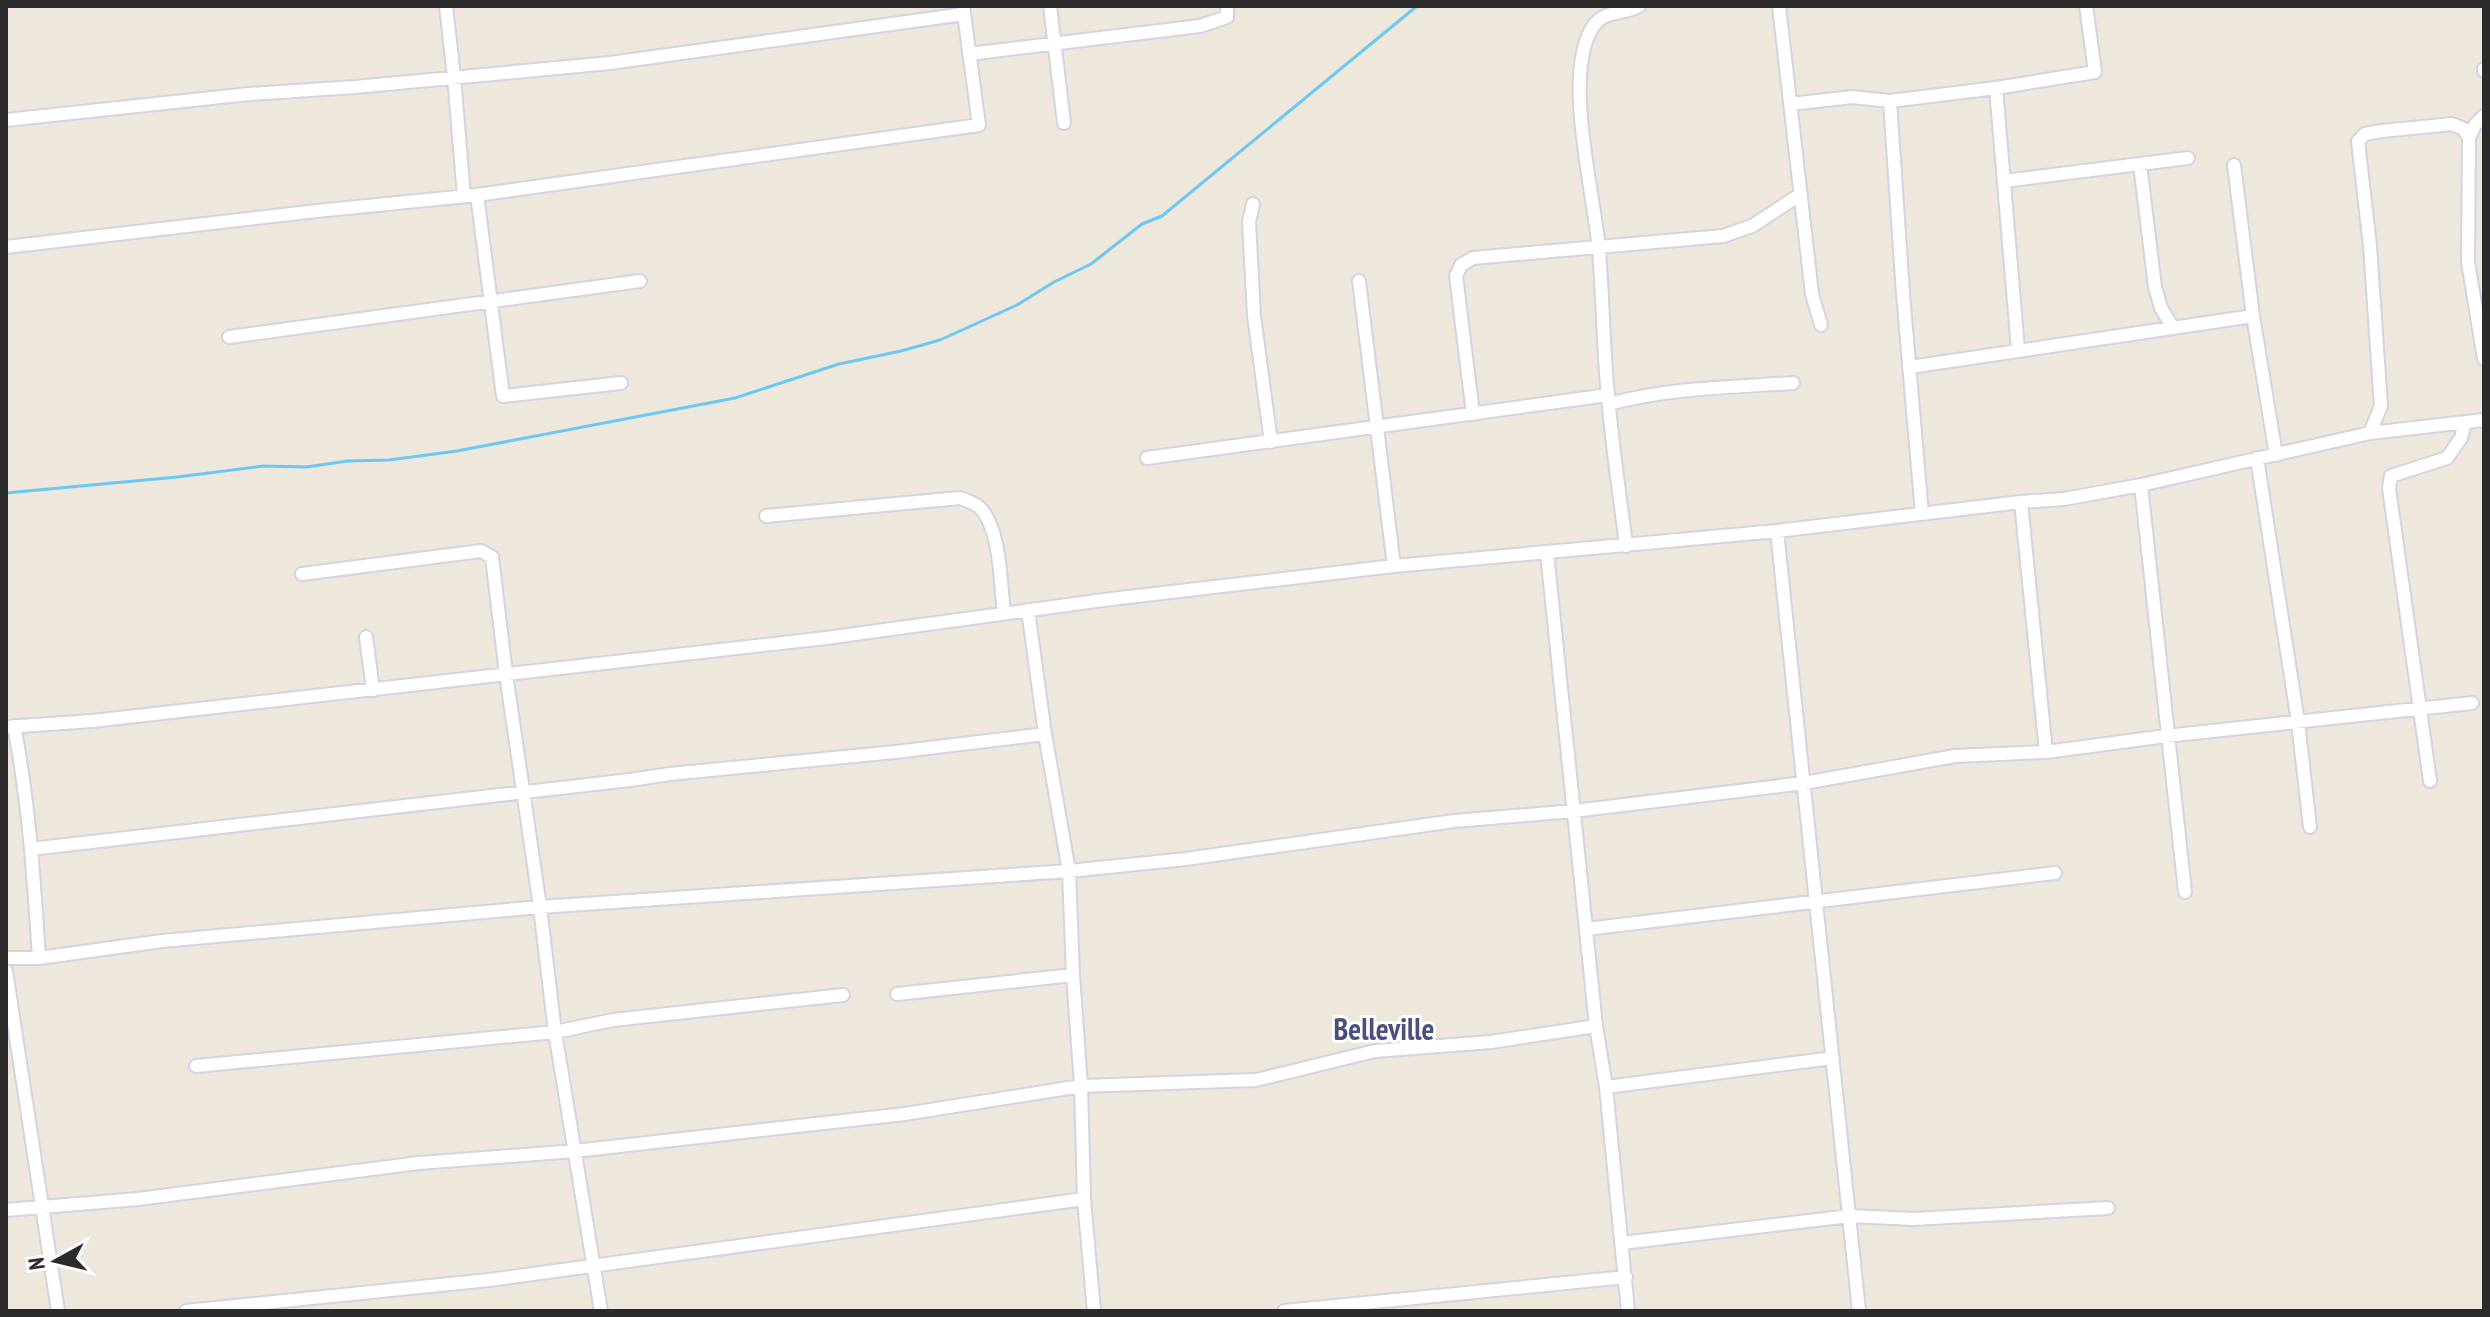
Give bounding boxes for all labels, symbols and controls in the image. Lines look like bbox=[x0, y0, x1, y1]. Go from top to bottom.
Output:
district label: Belleville bbox=[1334, 1009, 1434, 1048]
north arrow bbox=[16, 1221, 96, 1301]
text: N bbox=[22, 1256, 51, 1272]

